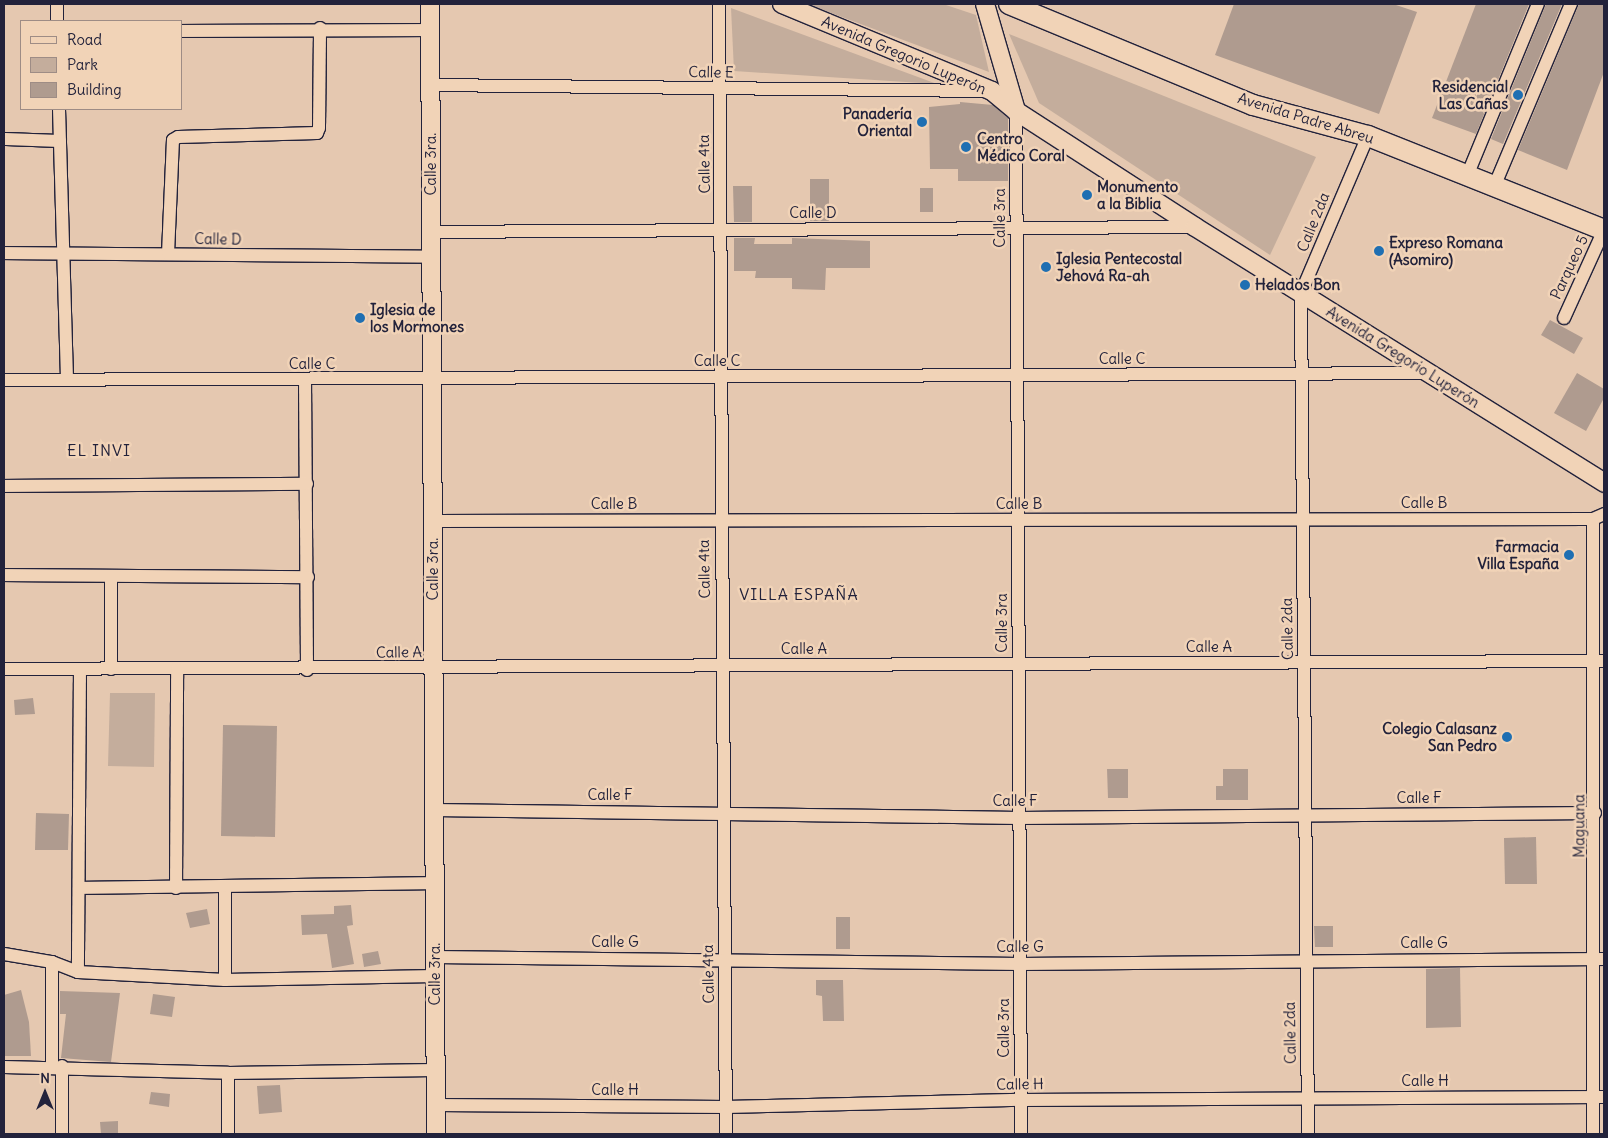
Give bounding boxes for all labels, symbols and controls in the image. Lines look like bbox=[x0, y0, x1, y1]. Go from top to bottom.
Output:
street label: Avenida Gregorio Luperón bbox=[819, 12, 989, 98]
legend bbox=[20, 20, 182, 110]
text: Road bbox=[67, 30, 102, 49]
text: Park bbox=[67, 55, 98, 74]
street label: Calle E bbox=[688, 63, 734, 81]
place label: Residencial Las Cañas bbox=[1432, 77, 1508, 112]
text: Building bbox=[67, 80, 122, 99]
street label: Avenida Padre Abreu bbox=[1236, 89, 1376, 147]
marker: Residencial Las Cañas bbox=[1512, 89, 1524, 101]
place label: Panadería Oriental bbox=[843, 104, 912, 139]
marker: Panadería Oriental bbox=[916, 116, 928, 128]
place label: Centro Médico Coral bbox=[977, 129, 1065, 164]
street label: Calle 3ra. bbox=[422, 133, 440, 195]
street label: Calle 4ta bbox=[694, 134, 714, 194]
marker: Centro Médico Coral bbox=[959, 140, 973, 154]
place label: Monumento a la Biblia bbox=[1097, 177, 1178, 212]
street label: Calle 3ra bbox=[991, 188, 1009, 248]
marker: Monumento a la Biblia bbox=[1081, 189, 1093, 201]
street label: Calle 2da bbox=[1293, 190, 1333, 254]
street label: Calle D bbox=[789, 204, 837, 222]
street label: Calle D bbox=[194, 230, 242, 248]
street label: Parqueo 5 bbox=[1546, 232, 1592, 302]
place label: Expreso Romana (Asomiro) bbox=[1389, 233, 1503, 268]
marker: Expreso Romana (Asomiro) bbox=[1373, 245, 1385, 257]
place label: Iglesia Pentecostal Jehová Ra-ah bbox=[1056, 249, 1182, 284]
marker: Iglesia Pentecostal Jehová Ra-ah bbox=[1040, 261, 1052, 273]
place label: Helados Bon bbox=[1255, 276, 1340, 294]
marker: Helados Bon bbox=[1239, 279, 1251, 291]
place label: Iglesia de los Mormones bbox=[370, 300, 464, 335]
street label: Avenida Gregorio Luperón bbox=[1323, 302, 1483, 412]
marker: Iglesia de los Mormones bbox=[354, 312, 366, 324]
street label: Calle C bbox=[1099, 350, 1145, 368]
street label: Calle C bbox=[694, 352, 740, 370]
street label: Calle C bbox=[289, 355, 335, 373]
district label: EL INVI bbox=[66, 440, 132, 460]
street label: Calle B bbox=[1401, 494, 1447, 512]
street label: Calle B bbox=[591, 495, 637, 513]
street label: Calle B bbox=[996, 495, 1042, 513]
place label: Farmacia Villa España bbox=[1477, 537, 1559, 572]
street label: Calle 3ra. bbox=[424, 538, 442, 600]
street label: Calle 4ta bbox=[694, 539, 714, 599]
marker: Farmacia Villa España bbox=[1563, 549, 1575, 561]
district label: VILLA ESPAÑA bbox=[738, 584, 860, 604]
street label: Calle 3ra bbox=[993, 593, 1011, 653]
street label: Calle 2da bbox=[1277, 598, 1297, 660]
street label: Calle A bbox=[1186, 638, 1232, 656]
street label: Calle A bbox=[781, 640, 827, 658]
street label: Calle A bbox=[376, 643, 422, 661]
place label: Colegio Calasanz San Pedro bbox=[1382, 719, 1497, 754]
marker: Colegio Calasanz San Pedro bbox=[1501, 731, 1513, 743]
street label: Calle F bbox=[587, 786, 633, 804]
street label: Calle F bbox=[1396, 789, 1442, 807]
street label: Calle F bbox=[992, 792, 1038, 810]
street label: Maguana bbox=[1570, 794, 1588, 858]
street label: Calle G bbox=[591, 933, 639, 951]
street label: Calle G bbox=[1400, 934, 1448, 952]
street label: Calle G bbox=[996, 938, 1044, 956]
street label: Calle 3ra. bbox=[426, 943, 444, 1005]
street label: Calle 4ta bbox=[698, 944, 718, 1004]
street label: Calle 3ra bbox=[995, 998, 1013, 1058]
street label: Calle 2da bbox=[1280, 1002, 1300, 1064]
north arrow bbox=[20, 1068, 70, 1118]
text: N bbox=[40, 1069, 50, 1087]
street label: Calle H bbox=[1401, 1072, 1449, 1090]
street label: Calle H bbox=[996, 1075, 1044, 1093]
street label: Calle H bbox=[591, 1081, 639, 1099]

